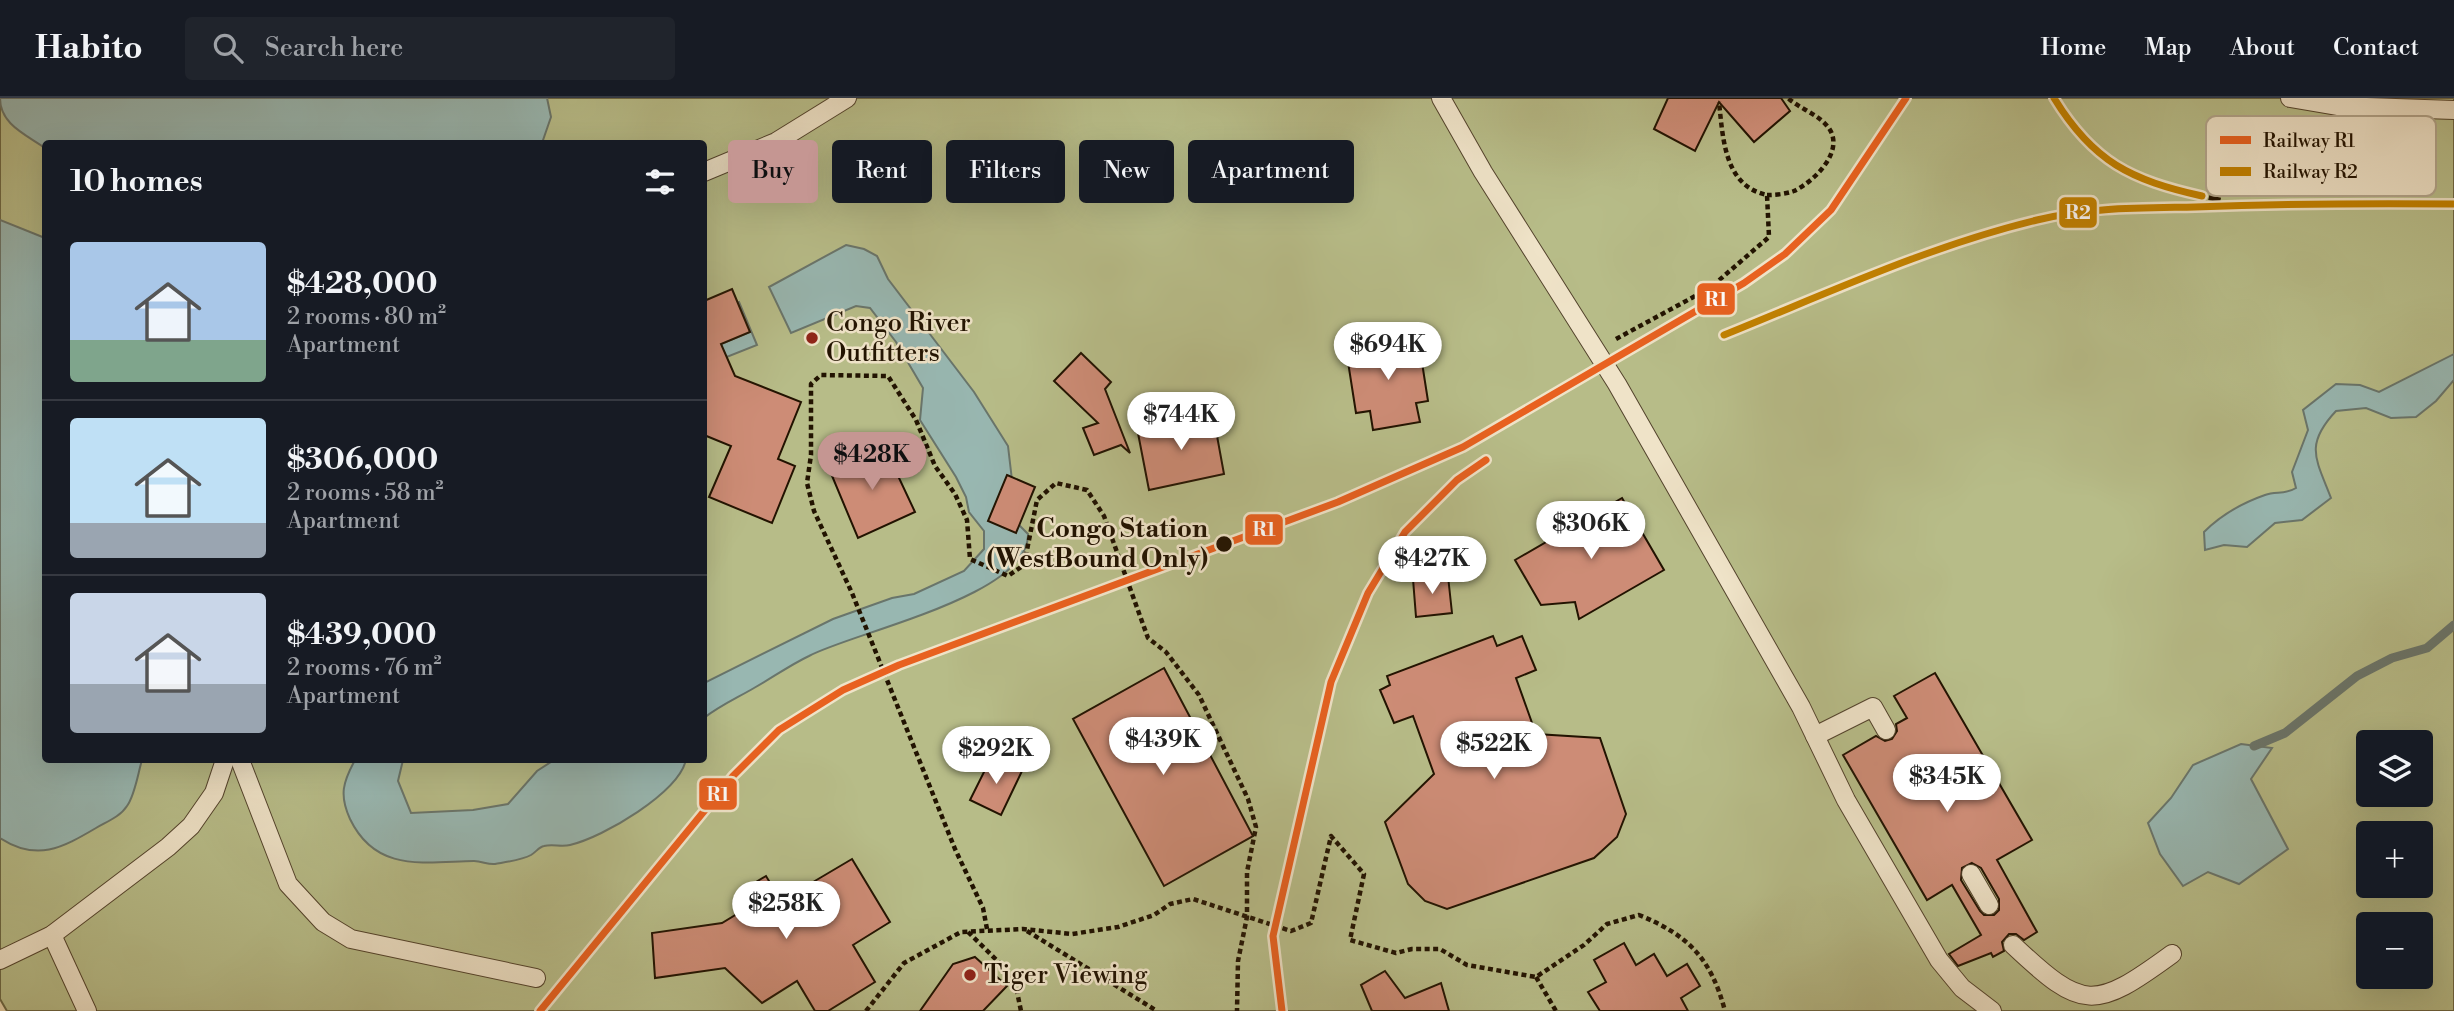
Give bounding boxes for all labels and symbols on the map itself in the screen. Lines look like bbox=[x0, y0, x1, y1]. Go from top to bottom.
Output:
legend bbox=[2206, 116, 2436, 196]
text: Railway R1 bbox=[2263, 129, 2355, 153]
text: Railway R2 bbox=[2263, 160, 2358, 184]
line badge: R2 bbox=[2058, 196, 2098, 229]
text: R2 bbox=[2065, 201, 2091, 225]
line badge: R1 bbox=[1696, 282, 1736, 316]
text: R1 bbox=[1704, 288, 1728, 312]
place label: Congo River Outfitters bbox=[826, 307, 971, 369]
pin: $694K bbox=[1339, 322, 1437, 382]
marker: Congo River Outfitters bbox=[804, 330, 820, 346]
pin: $744K bbox=[1132, 392, 1230, 452]
pin: $428K bbox=[823, 432, 921, 492]
pin: $306K bbox=[1542, 502, 1640, 561]
place label: Congo Station (WestBound Only) bbox=[987, 513, 1208, 575]
line badge: R1 bbox=[1244, 513, 1284, 546]
text: R1 bbox=[1252, 518, 1276, 542]
marker: Congo Station (WestBound Only) bbox=[1214, 534, 1234, 554]
pin: $427K bbox=[1383, 536, 1481, 596]
pin: $439K bbox=[1114, 718, 1212, 777]
pin: $522K bbox=[1445, 722, 1543, 781]
pin: $292K bbox=[947, 726, 1045, 786]
pin: $345K bbox=[1898, 754, 1996, 814]
line badge: R1 bbox=[698, 777, 738, 811]
text: R1 bbox=[706, 783, 730, 807]
pin: $258K bbox=[737, 882, 835, 941]
place label: Tiger Viewing bbox=[984, 959, 1148, 991]
marker: Tiger Viewing bbox=[962, 967, 978, 983]

